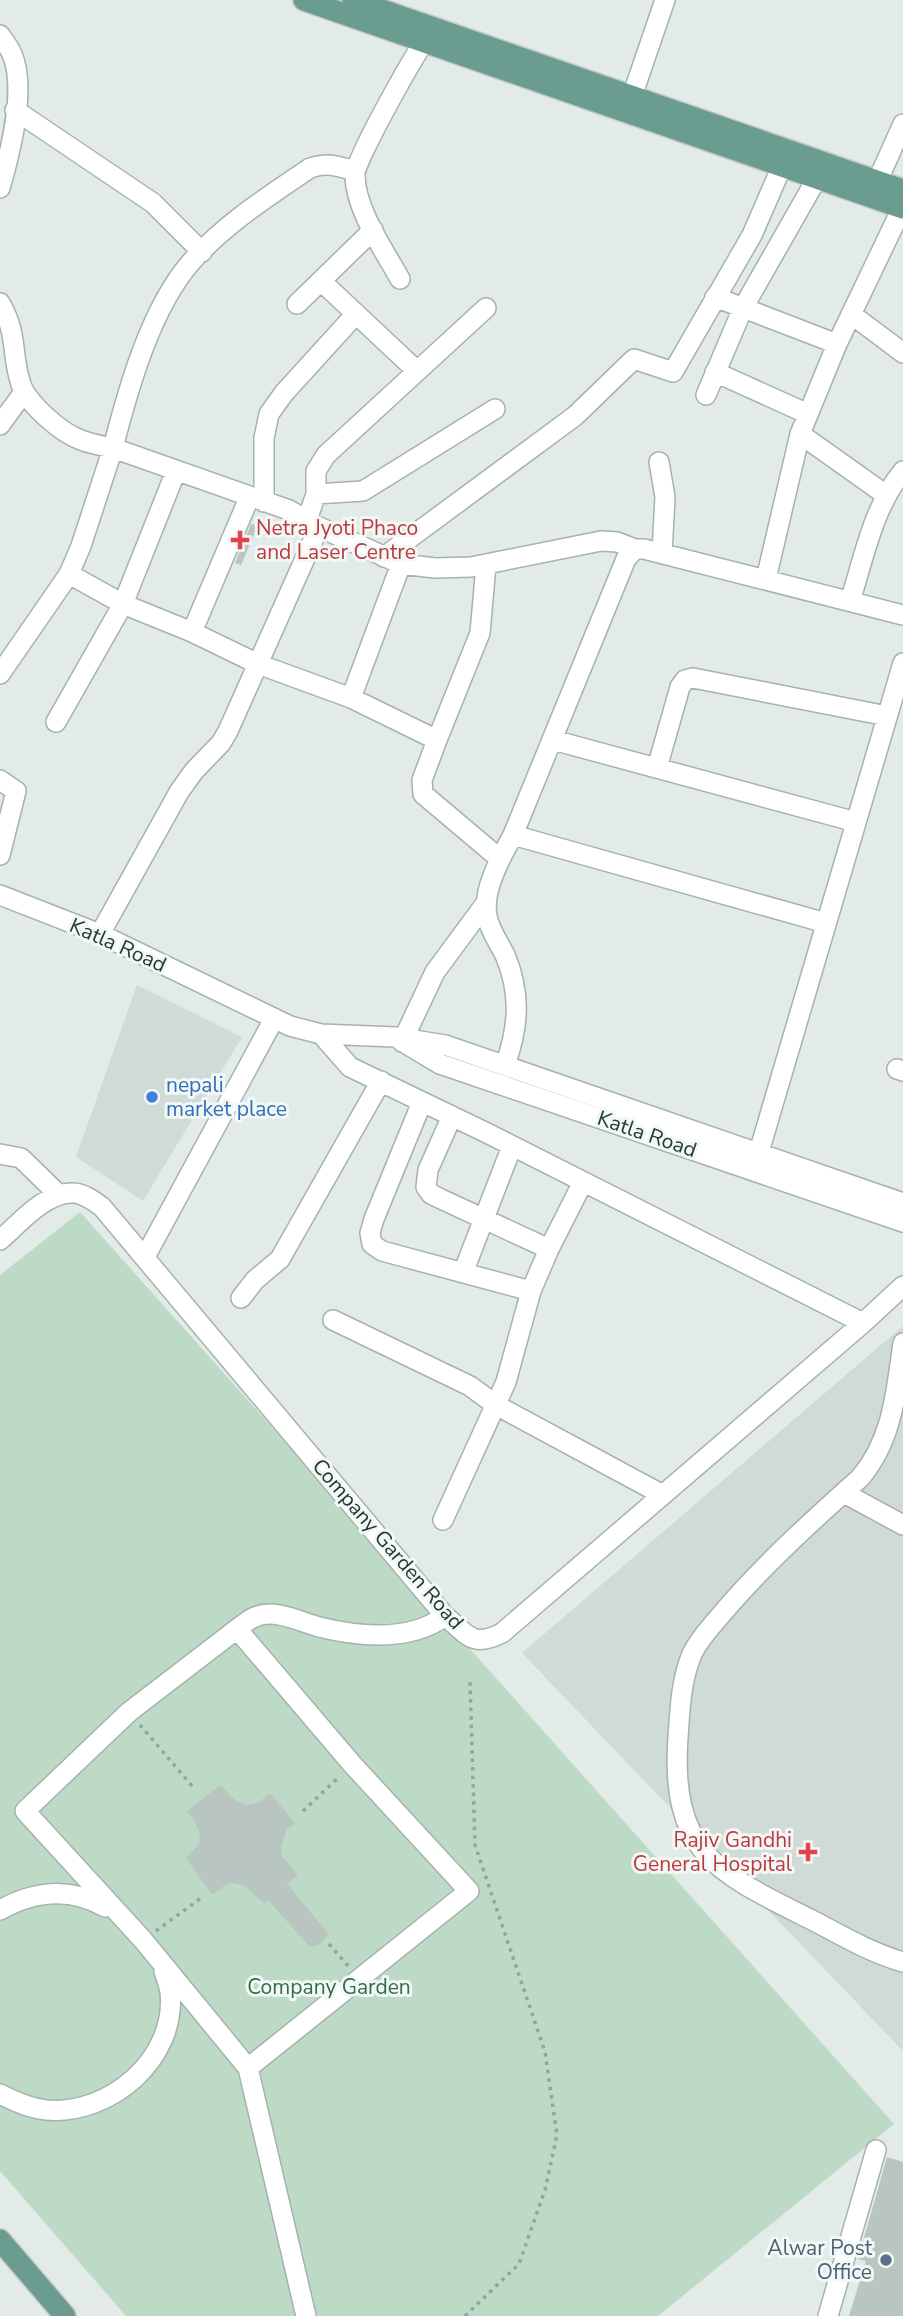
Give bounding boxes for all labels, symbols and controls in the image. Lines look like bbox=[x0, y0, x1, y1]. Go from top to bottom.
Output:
place label: Netra Jyoti Phaco and Laser Centre bbox=[256, 514, 418, 566]
marker: Netra Jyoti Phaco and Laser Centre bbox=[230, 530, 250, 550]
street label: Katla Road bbox=[65, 911, 171, 979]
place label: nepali market place bbox=[166, 1071, 287, 1123]
marker: nepali market place bbox=[144, 1089, 160, 1105]
street label: Katla Road bbox=[594, 1104, 700, 1164]
street label: Company Garden Road bbox=[306, 1453, 470, 1635]
place label: Rajiv Gandhi General Hospital bbox=[633, 1826, 793, 1878]
marker: Rajiv Gandhi General Hospital bbox=[798, 1842, 818, 1862]
park label: Company Garden bbox=[247, 1973, 411, 2001]
place label: Alwar Post Office bbox=[767, 2234, 873, 2286]
marker: Alwar Post Office bbox=[878, 2252, 894, 2268]

